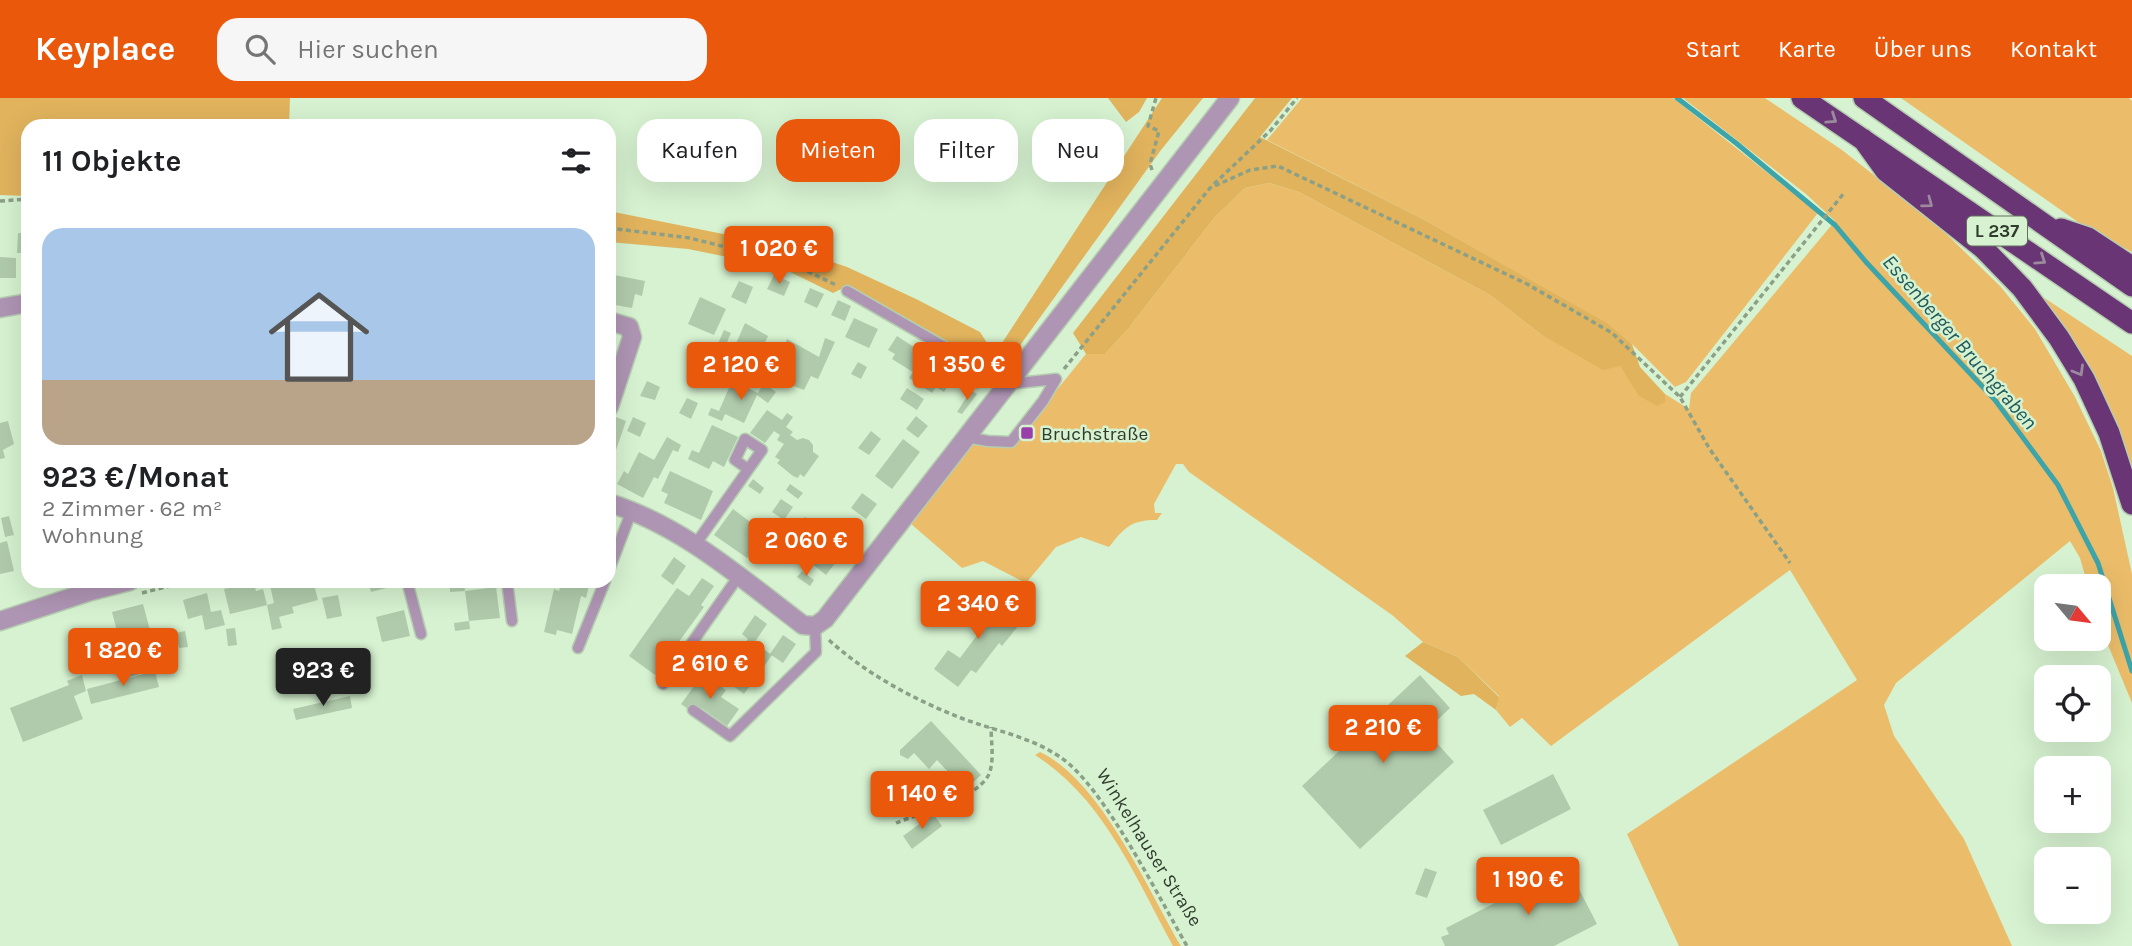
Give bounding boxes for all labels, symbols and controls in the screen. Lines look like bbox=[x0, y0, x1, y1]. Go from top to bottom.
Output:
search box bbox=[217, 18, 707, 81]
text: Keyplace bbox=[35, 30, 175, 68]
icon: search bbox=[241, 30, 279, 68]
text: Hier suchen bbox=[297, 34, 439, 65]
text: Start bbox=[1686, 35, 1740, 63]
text: Karte bbox=[1778, 35, 1836, 63]
text: Über uns bbox=[1874, 35, 1972, 63]
text: Kontakt bbox=[2010, 35, 2097, 63]
one-way arrow bbox=[1824, 110, 1837, 123]
chip: Kaufen bbox=[637, 119, 762, 182]
chip: Mieten bbox=[776, 119, 900, 182]
chip: Filter bbox=[914, 119, 1018, 182]
chip: Neu bbox=[1032, 119, 1124, 182]
icon: filters bbox=[557, 142, 595, 180]
text: 11 Objekte bbox=[42, 143, 181, 179]
one-way arrow bbox=[1920, 195, 1933, 208]
road number: L 237 bbox=[1967, 216, 2027, 246]
pin: 1 020 € bbox=[714, 226, 844, 286]
text: 1 020 € bbox=[740, 235, 818, 262]
water label: Essenberger Bruchgraben bbox=[1878, 250, 2042, 434]
one-way arrow bbox=[2033, 252, 2046, 265]
icon: home bbox=[256, 274, 382, 400]
pin: 2 120 € bbox=[676, 342, 806, 402]
pin: 1 350 € bbox=[902, 342, 1032, 402]
text: 2 120 € bbox=[703, 351, 779, 378]
text: 1 350 € bbox=[929, 351, 1005, 378]
one-way arrow bbox=[2071, 364, 2084, 377]
place label: Bruchstraße bbox=[1041, 423, 1148, 445]
marker: Bruchstraße bbox=[1019, 425, 1035, 441]
text: 923 €/Monat bbox=[42, 459, 229, 495]
text: 2 Zimmer · 62 m² bbox=[42, 495, 222, 522]
pin: 2 060 € bbox=[741, 518, 871, 578]
text: Wohnung bbox=[42, 522, 143, 549]
text: 2 060 € bbox=[764, 527, 848, 554]
north arrow bbox=[2034, 574, 2110, 651]
map controls bbox=[2034, 574, 2111, 924]
pin: 2 340 € bbox=[913, 582, 1043, 641]
text: 2 340 € bbox=[937, 590, 1019, 617]
pin: 1 820 € bbox=[58, 628, 188, 688]
text: 1 820 € bbox=[84, 637, 162, 664]
pin: 2 610 € bbox=[645, 642, 775, 701]
pin: 923 € bbox=[274, 648, 372, 708]
text: 2 610 € bbox=[672, 650, 748, 677]
text: 923 € bbox=[292, 657, 354, 684]
button: locate bbox=[2034, 665, 2111, 742]
pin: 2 210 € bbox=[1318, 706, 1448, 765]
text: 2 210 € bbox=[1345, 714, 1421, 741]
button: + bbox=[2034, 756, 2111, 833]
street label: Winkelhauser Straße bbox=[1092, 765, 1207, 930]
pin: 1 140 € bbox=[857, 772, 987, 831]
text: 1 140 € bbox=[887, 780, 957, 807]
button: − bbox=[2034, 847, 2111, 924]
pin: 1 190 € bbox=[1463, 858, 1593, 917]
text: 1 190 € bbox=[1492, 866, 1564, 893]

